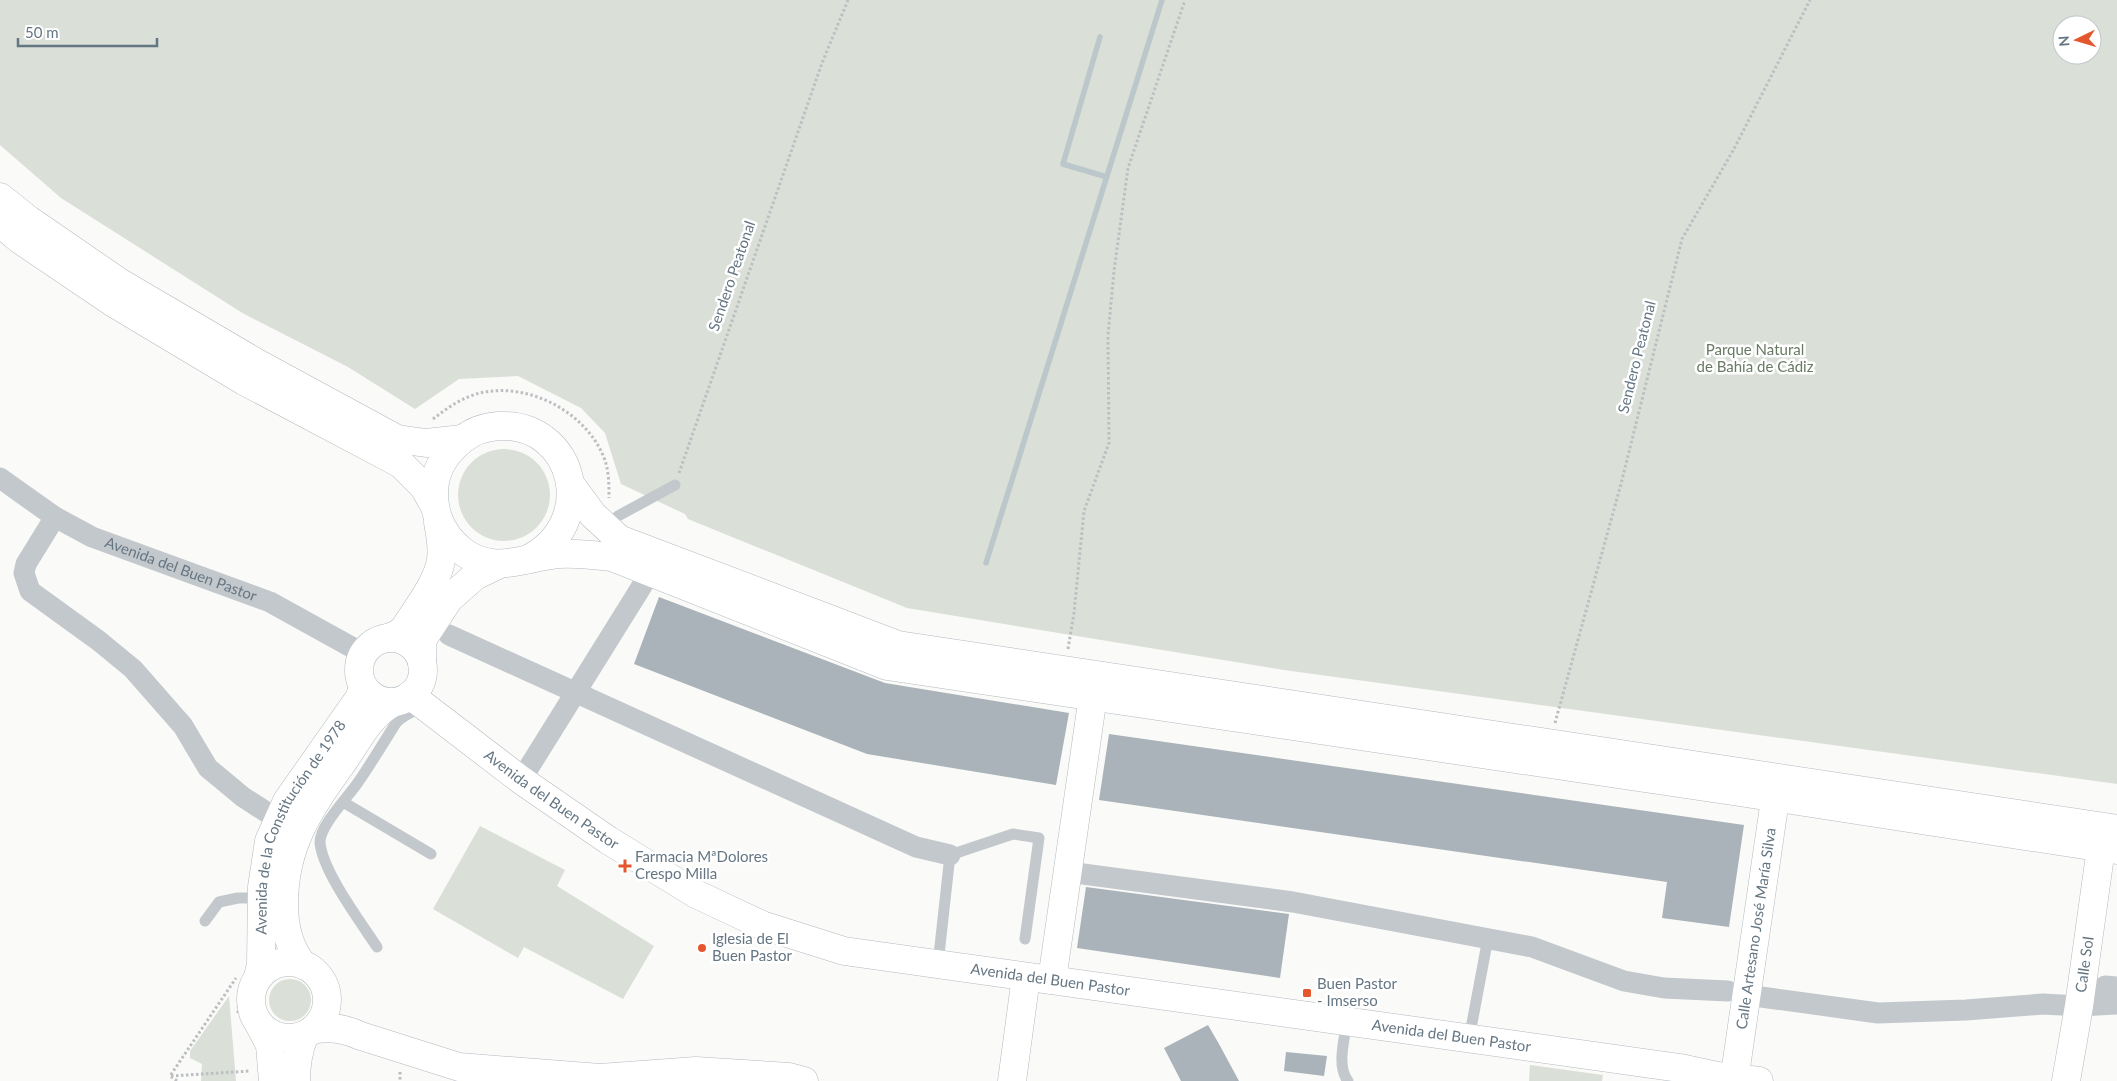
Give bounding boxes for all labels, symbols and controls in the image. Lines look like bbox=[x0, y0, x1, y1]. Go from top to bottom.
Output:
scale bar bbox=[18, 15, 156, 47]
north arrow bbox=[2052, 15, 2102, 65]
text: 50 m bbox=[25, 23, 59, 41]
text: N bbox=[2055, 35, 2072, 47]
street label: Sendero Peatonal bbox=[704, 218, 758, 333]
street label: Sendero Peatonal bbox=[1613, 299, 1659, 415]
park label: Parque Natural de Bahía de Cádiz bbox=[1697, 340, 1814, 375]
street label: Avenida del Buen Pastor bbox=[103, 532, 260, 605]
street label: Avenida de la Constitución de 1978 bbox=[251, 716, 349, 935]
street label: Avenida del Buen Pastor bbox=[481, 745, 623, 853]
street label: Calle Artesano José María Silva bbox=[1732, 826, 1779, 1031]
place label: Farmacia MªDolores Crespo Milla bbox=[635, 847, 768, 882]
marker: Farmacia MªDolores Crespo Milla bbox=[619, 860, 631, 872]
place label: Iglesia de El Buen Pastor bbox=[712, 929, 793, 964]
street label: Calle Sol bbox=[2071, 935, 2097, 994]
marker: Iglesia de El Buen Pastor bbox=[696, 942, 708, 954]
street label: Avenida del Buen Pastor bbox=[970, 959, 1132, 999]
place label: Buen Pastor - Imserso bbox=[1317, 974, 1398, 1009]
marker: Buen Pastor - Imserso bbox=[1301, 987, 1313, 999]
street label: Avenida del Buen Pastor bbox=[1371, 1015, 1533, 1055]

